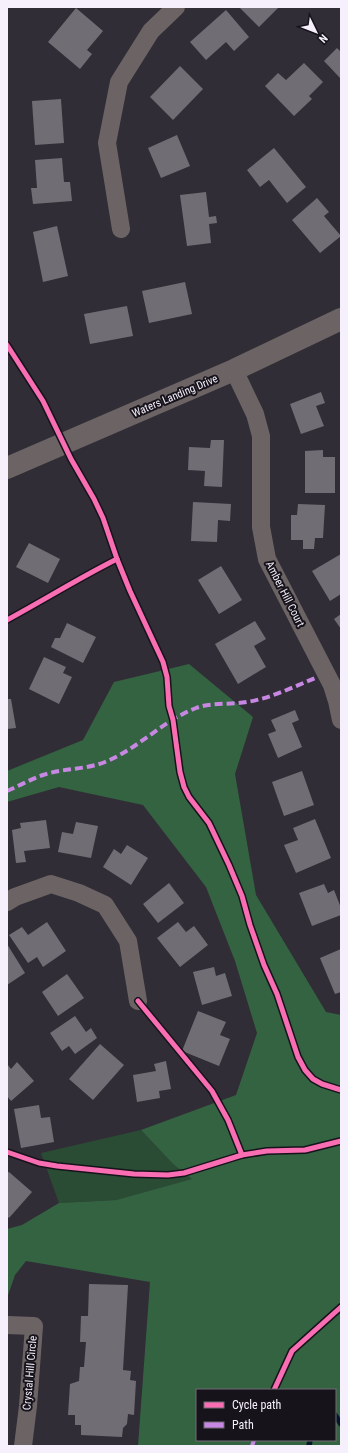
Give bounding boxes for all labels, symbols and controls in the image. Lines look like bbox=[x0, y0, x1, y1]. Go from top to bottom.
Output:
north arrow bbox=[296, 12, 336, 52]
text: N bbox=[316, 32, 330, 46]
street label: Waters Landing Drive bbox=[130, 372, 220, 420]
street label: Amber Hill Court bbox=[263, 559, 307, 629]
street label: Crystal Hill Circle bbox=[20, 1335, 40, 1411]
legend bbox=[196, 1389, 336, 1441]
text: Cycle path bbox=[232, 1398, 282, 1412]
text: Path bbox=[232, 1418, 254, 1432]

